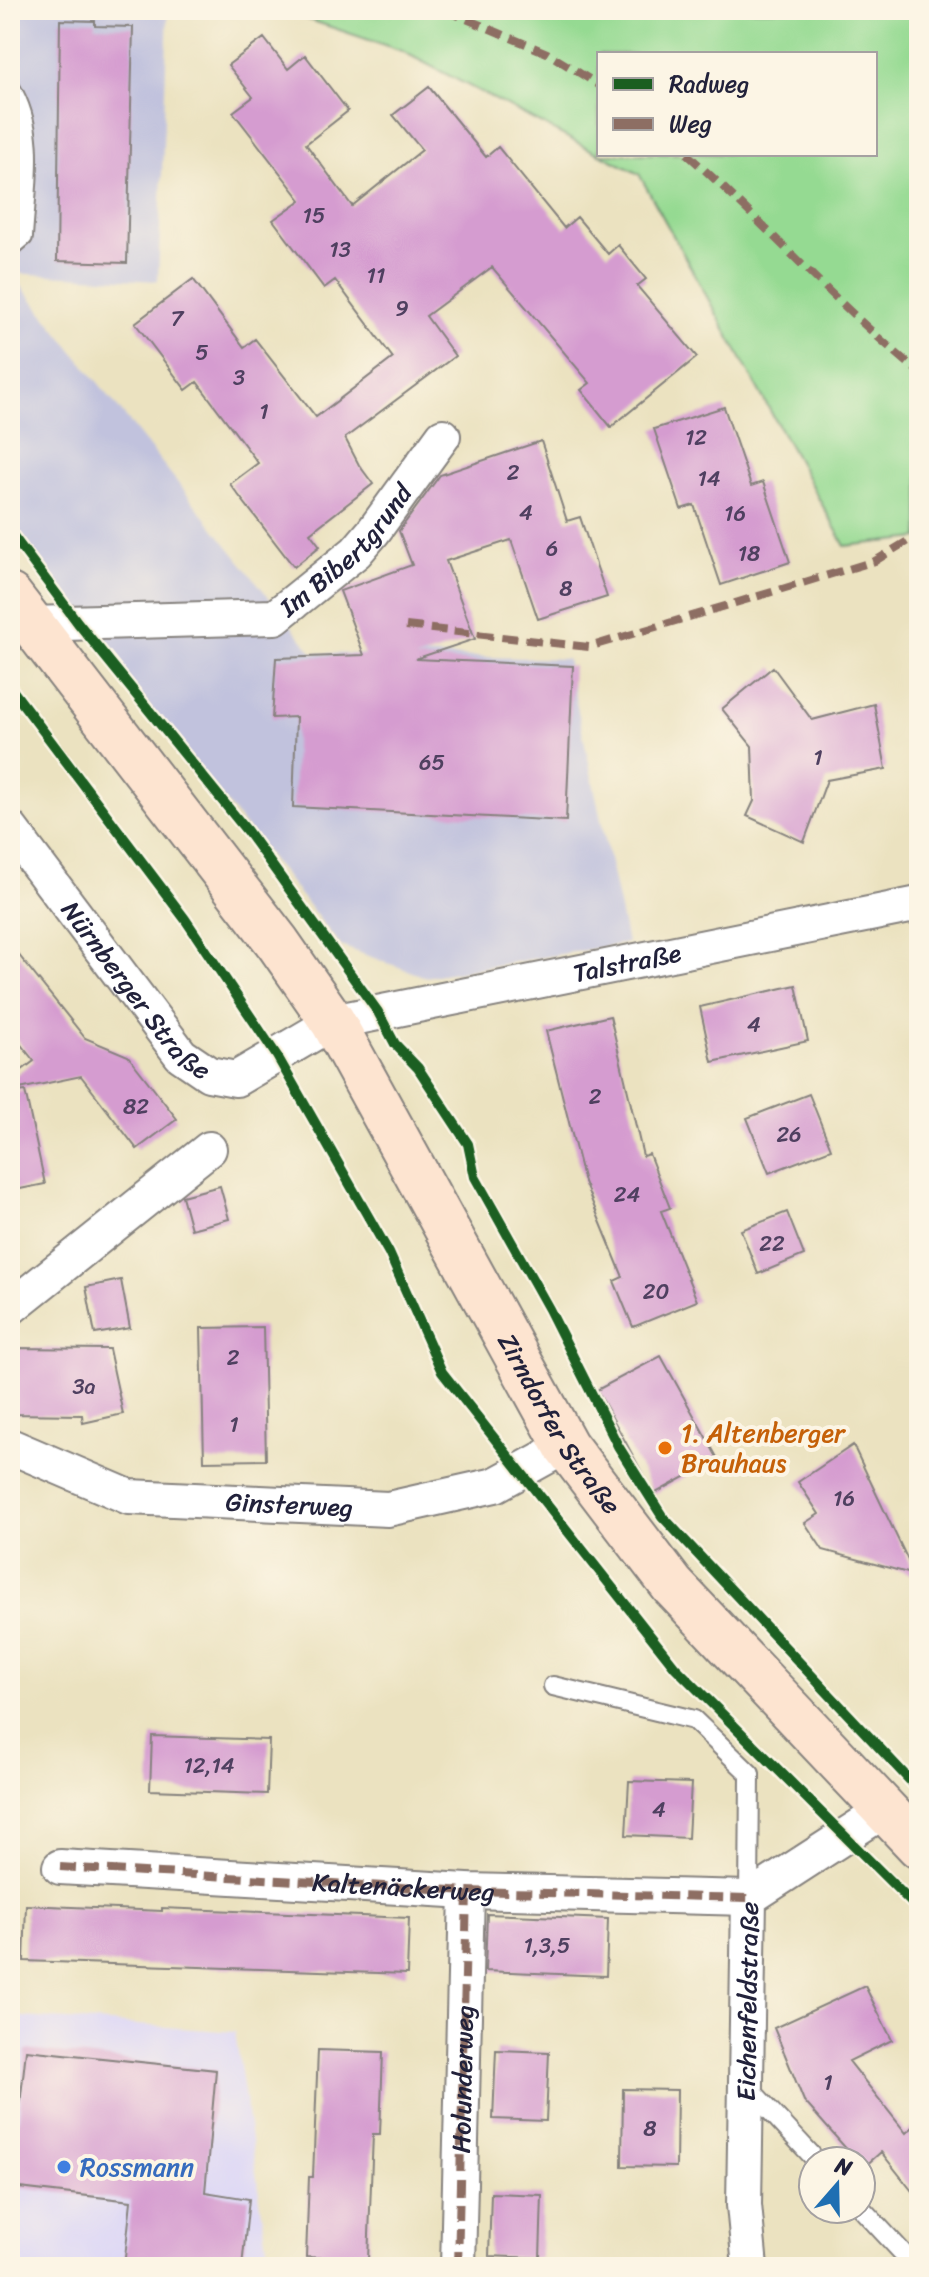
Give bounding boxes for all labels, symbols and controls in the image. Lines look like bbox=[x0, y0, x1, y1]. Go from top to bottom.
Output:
legend bbox=[597, 52, 877, 156]
text: Radweg bbox=[669, 63, 749, 105]
text: Weg bbox=[669, 103, 712, 145]
house number: 15 bbox=[303, 196, 325, 235]
house number: 13 bbox=[329, 230, 351, 269]
house number: 11 bbox=[367, 256, 385, 295]
house number: 9 bbox=[395, 289, 409, 328]
house number: 7 bbox=[171, 299, 185, 338]
house number: 5 bbox=[195, 333, 209, 372]
house number: 3 bbox=[233, 358, 245, 397]
house number: 1 bbox=[259, 392, 269, 431]
house number: 12 bbox=[685, 418, 707, 457]
house number: 2 bbox=[507, 453, 520, 492]
house number: 14 bbox=[697, 459, 721, 498]
street label: Im Bibertgrund bbox=[268, 472, 426, 629]
house number: 4 bbox=[519, 493, 533, 532]
house number: 16 bbox=[724, 494, 746, 533]
house number: 6 bbox=[546, 529, 558, 568]
house number: 18 bbox=[738, 534, 760, 573]
house number: 8 bbox=[559, 569, 573, 608]
house number: 1 bbox=[813, 738, 823, 777]
house number: 65 bbox=[419, 743, 445, 782]
street label: Nürnberger Straße bbox=[49, 890, 221, 1092]
street label: Talstraße bbox=[569, 929, 686, 996]
house number: 4 bbox=[747, 1005, 761, 1044]
house number: 2 bbox=[589, 1077, 602, 1116]
house number: 82 bbox=[123, 1087, 149, 1126]
house number: 26 bbox=[776, 1115, 802, 1154]
house number: 24 bbox=[614, 1175, 640, 1214]
house number: 22 bbox=[759, 1224, 785, 1263]
house number: 20 bbox=[643, 1272, 669, 1311]
street label: Zirndorfer Straße bbox=[485, 1324, 634, 1525]
house number: 2 bbox=[227, 1338, 240, 1377]
house number: 3a bbox=[72, 1367, 96, 1406]
house number: 1 bbox=[229, 1405, 239, 1444]
place label: 1. Altenberger Brauhaus bbox=[681, 1410, 846, 1486]
marker: 1. Altenberger Brauhaus bbox=[656, 1439, 674, 1457]
street label: Ginsterweg bbox=[225, 1479, 354, 1530]
house number: 16 bbox=[833, 1479, 855, 1518]
house number: 12,14 bbox=[183, 1746, 235, 1785]
house number: 4 bbox=[652, 1790, 666, 1829]
street label: Kaltenäckerweg bbox=[311, 1859, 495, 1915]
street label: Eichenfeldstraße bbox=[723, 1901, 772, 2101]
house number: 1,3,5 bbox=[524, 1926, 570, 1965]
street label: Holunderweg bbox=[438, 2004, 487, 2154]
house number: 1 bbox=[823, 2063, 833, 2102]
house number: 8 bbox=[643, 2109, 657, 2148]
place label: Rossmann bbox=[80, 2144, 194, 2190]
north arrow bbox=[797, 2145, 877, 2225]
text: N bbox=[829, 2145, 858, 2188]
marker: Rossmann bbox=[55, 2158, 73, 2176]

